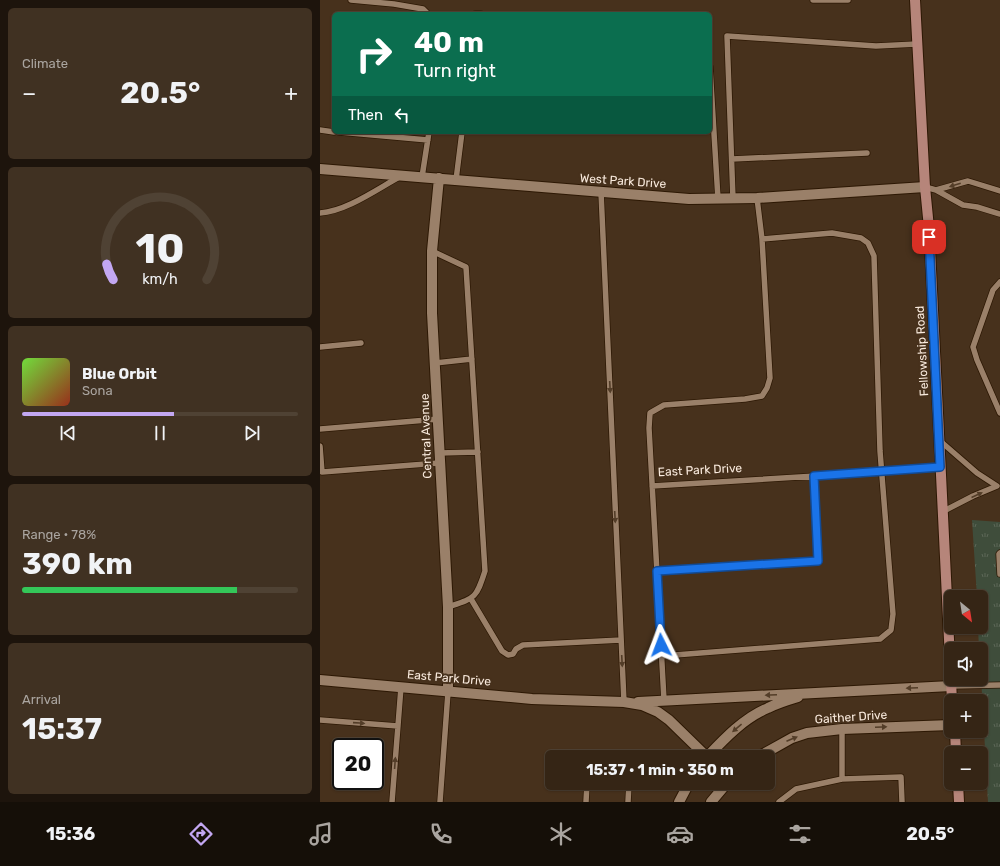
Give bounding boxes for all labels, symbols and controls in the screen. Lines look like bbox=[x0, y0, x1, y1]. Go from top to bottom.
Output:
text: 40 m bbox=[414, 26, 484, 59]
icon: right bbox=[348, 28, 400, 80]
text: Climate bbox=[22, 56, 68, 71]
text: Turn right bbox=[414, 60, 496, 82]
text: 20.5° bbox=[120, 75, 200, 111]
text: − bbox=[22, 80, 36, 107]
text: + bbox=[284, 80, 298, 107]
icon: left bbox=[391, 104, 413, 126]
text: Then bbox=[348, 106, 383, 124]
street label: West Park Drive bbox=[579, 171, 667, 191]
one-way arrow bbox=[948, 182, 960, 188]
pin bbox=[912, 220, 946, 254]
text: 10 bbox=[136, 224, 184, 273]
icon: arrive bbox=[918, 226, 940, 248]
text: km/h bbox=[142, 271, 178, 288]
street label: Fellowship Road bbox=[913, 305, 931, 397]
text: Blue Orbit bbox=[82, 365, 157, 383]
one-way arrow bbox=[606, 381, 613, 393]
text: Sona bbox=[82, 383, 113, 398]
street label: Central Avenue bbox=[418, 393, 434, 479]
icon: previous bbox=[57, 422, 79, 444]
icon: pause bbox=[149, 422, 171, 444]
icon: next bbox=[241, 422, 263, 444]
street label: East Park Drive bbox=[658, 461, 743, 479]
one-way arrow bbox=[971, 491, 983, 498]
one-way arrow bbox=[612, 511, 619, 523]
text: Range · 78% bbox=[22, 527, 96, 542]
text: 390 km bbox=[22, 546, 133, 582]
north arrow bbox=[944, 590, 988, 634]
map controls bbox=[944, 590, 988, 790]
position arrow bbox=[640, 624, 682, 666]
button: sound bbox=[944, 642, 988, 686]
one-way arrow bbox=[618, 655, 625, 667]
street label: East Park Drive bbox=[406, 667, 492, 689]
one-way arrow bbox=[906, 684, 918, 691]
text: Arrival bbox=[22, 692, 61, 707]
one-way arrow bbox=[764, 692, 777, 698]
button: + bbox=[944, 694, 988, 738]
street label: Gaither Drive bbox=[814, 707, 888, 727]
text: 15:37 bbox=[22, 711, 102, 747]
one-way arrow bbox=[353, 719, 365, 726]
one-way arrow bbox=[732, 723, 742, 732]
one-way arrow bbox=[875, 724, 888, 730]
one-way arrow bbox=[786, 736, 798, 742]
speed limit sign: 20 bbox=[332, 738, 384, 790]
button: − bbox=[944, 746, 988, 790]
one-way arrow bbox=[392, 757, 399, 769]
text: 15:37 · 1 min · 350 m bbox=[586, 761, 734, 779]
icon: directions bbox=[187, 820, 215, 848]
icon: music bbox=[307, 820, 335, 848]
icon: phone bbox=[427, 820, 455, 848]
icon: climate bbox=[547, 820, 575, 848]
icon: car bbox=[666, 820, 694, 848]
icon: filters bbox=[786, 820, 814, 848]
text: 15:36 bbox=[46, 823, 95, 845]
text: 20.5° bbox=[906, 823, 954, 845]

